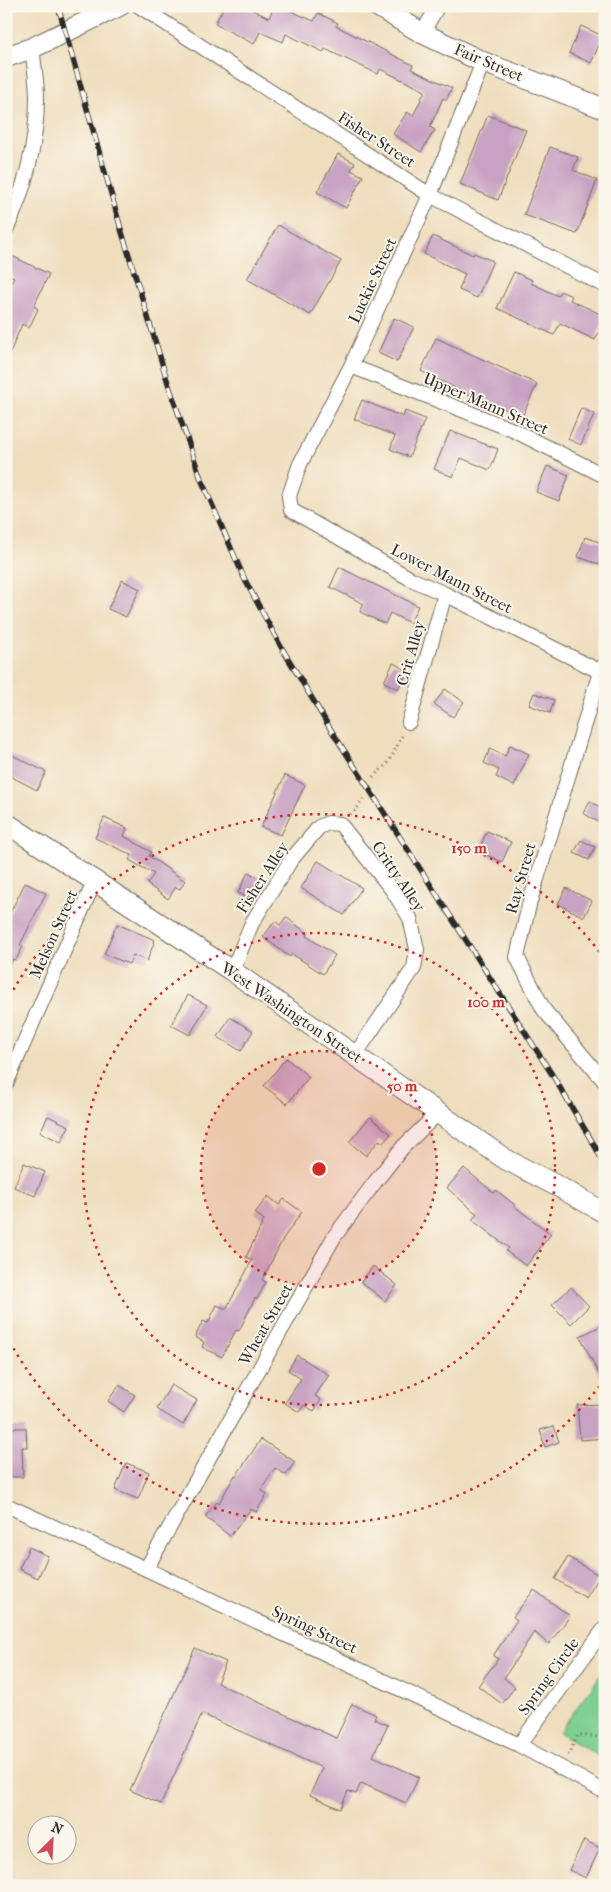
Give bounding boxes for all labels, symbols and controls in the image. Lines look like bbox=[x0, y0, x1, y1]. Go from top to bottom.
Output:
street label: Fair Street bbox=[451, 39, 526, 86]
street label: Fisher Street bbox=[334, 107, 419, 172]
street label: Luckie Street bbox=[344, 234, 401, 326]
street label: Upper Mann Street bbox=[420, 368, 552, 439]
street label: Lower Mann Street bbox=[388, 540, 516, 617]
street label: Crit Alley bbox=[392, 618, 429, 688]
street label: Critty Alley bbox=[368, 837, 429, 915]
street label: Fisher Alley bbox=[232, 838, 293, 917]
text: 150 m bbox=[451, 839, 487, 857]
street label: Ray Street bbox=[501, 840, 540, 916]
street label: Melson Street bbox=[25, 886, 82, 982]
street label: West Washington Street bbox=[217, 958, 366, 1067]
text: 100 m bbox=[467, 993, 505, 1011]
text: 50 m bbox=[387, 1077, 418, 1095]
centre of rings bbox=[310, 1160, 328, 1178]
street label: Wheat Street bbox=[234, 1280, 297, 1369]
street label: Spring Street bbox=[269, 1601, 361, 1658]
street label: Spring Circle bbox=[514, 1634, 583, 1719]
north arrow bbox=[28, 1814, 78, 1864]
text: N bbox=[49, 1819, 66, 1839]

